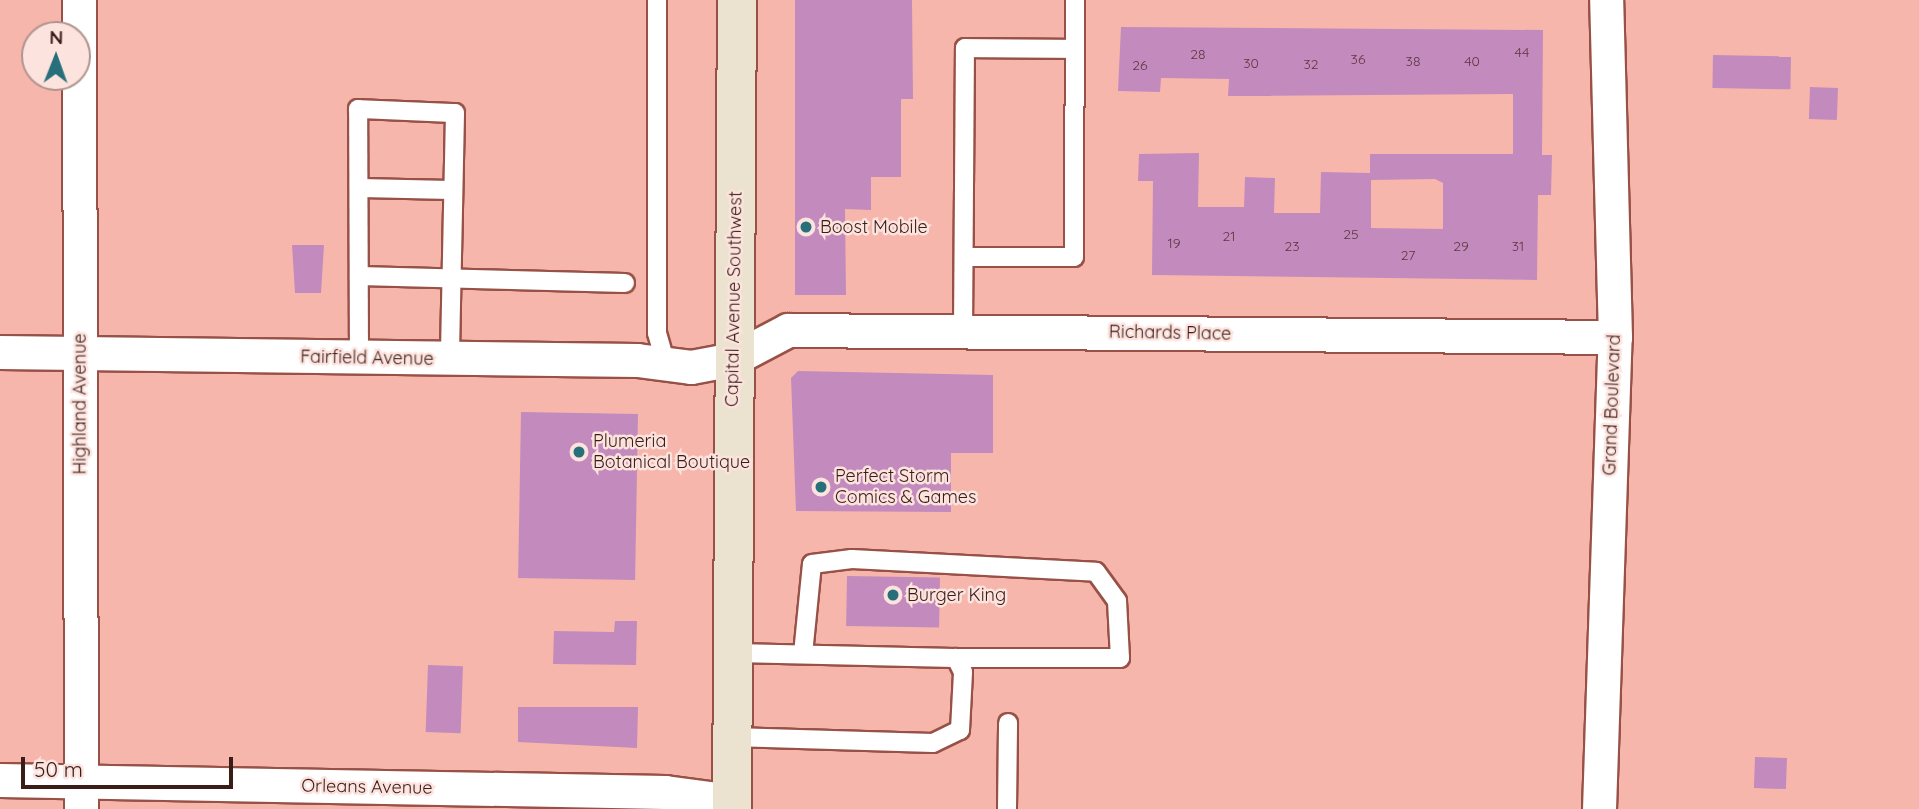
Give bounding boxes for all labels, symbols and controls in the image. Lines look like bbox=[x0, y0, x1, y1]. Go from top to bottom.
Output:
north arrow bbox=[21, 21, 91, 91]
text: N bbox=[49, 25, 64, 49]
house number: 44 bbox=[1515, 44, 1529, 60]
house number: 28 bbox=[1190, 46, 1206, 62]
house number: 36 bbox=[1351, 51, 1365, 67]
house number: 38 bbox=[1406, 53, 1420, 69]
house number: 40 bbox=[1464, 53, 1480, 69]
house number: 30 bbox=[1243, 55, 1259, 71]
house number: 32 bbox=[1303, 56, 1319, 72]
house number: 26 bbox=[1132, 57, 1148, 73]
street label: Capital Avenue Southwest bbox=[721, 191, 747, 407]
place label: Boost Mobile bbox=[820, 216, 928, 238]
marker: Boost Mobile bbox=[798, 219, 814, 235]
house number: 25 bbox=[1343, 226, 1359, 242]
house number: 21 bbox=[1223, 228, 1235, 244]
house number: 19 bbox=[1168, 235, 1180, 251]
house number: 23 bbox=[1284, 238, 1300, 254]
house number: 29 bbox=[1453, 238, 1469, 254]
house number: 31 bbox=[1512, 238, 1524, 254]
house number: 27 bbox=[1401, 247, 1415, 263]
street label: Richards Place bbox=[1109, 321, 1231, 345]
street label: Highland Avenue bbox=[69, 333, 91, 475]
street label: Grand Boulevard bbox=[1599, 334, 1625, 476]
street label: Fairfield Avenue bbox=[300, 346, 434, 370]
place label: Plumeria Botanical Boutique bbox=[593, 431, 750, 474]
marker: Plumeria Botanical Boutique bbox=[571, 444, 587, 460]
place label: Perfect Storm Comics & Games bbox=[835, 466, 976, 508]
marker: Perfect Storm Comics & Games bbox=[813, 479, 829, 495]
place label: Burger King bbox=[907, 584, 1006, 606]
marker: Burger King bbox=[885, 587, 901, 603]
scale bar bbox=[24, 742, 236, 786]
text: 50 m bbox=[34, 756, 83, 782]
street label: Orleans Avenue bbox=[301, 775, 433, 799]

